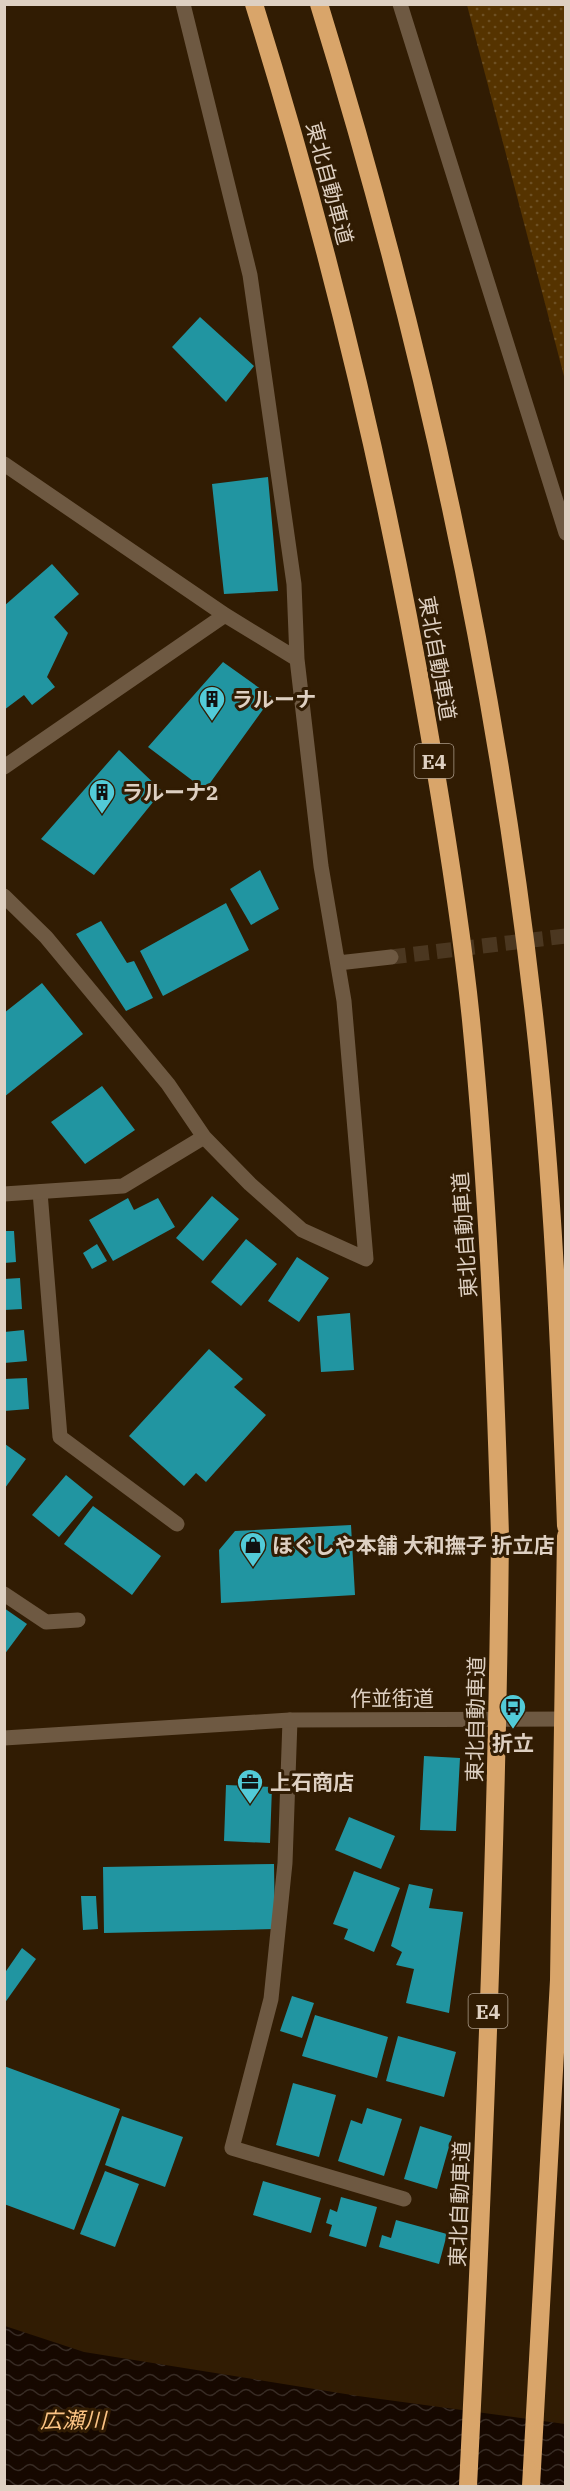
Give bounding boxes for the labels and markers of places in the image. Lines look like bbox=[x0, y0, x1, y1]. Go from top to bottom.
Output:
building icon: ラルーナ bbox=[197, 684, 227, 722]
place label: ラルーナ bbox=[232, 685, 316, 713]
building icon: ラルーナ2 bbox=[87, 777, 117, 815]
place label: ラルーナ2 bbox=[122, 778, 219, 806]
shop icon: ほぐしや本舗 大和撫子 折立店 bbox=[238, 1530, 268, 1568]
place label: ほぐしや本舗 大和撫子 折立店 bbox=[272, 1531, 555, 1559]
bus stop icon: 折立 bbox=[498, 1692, 528, 1730]
place label: 折立 bbox=[492, 1729, 534, 1757]
office icon: 上石商店 bbox=[235, 1767, 265, 1805]
place label: 上石商店 bbox=[270, 1768, 354, 1796]

